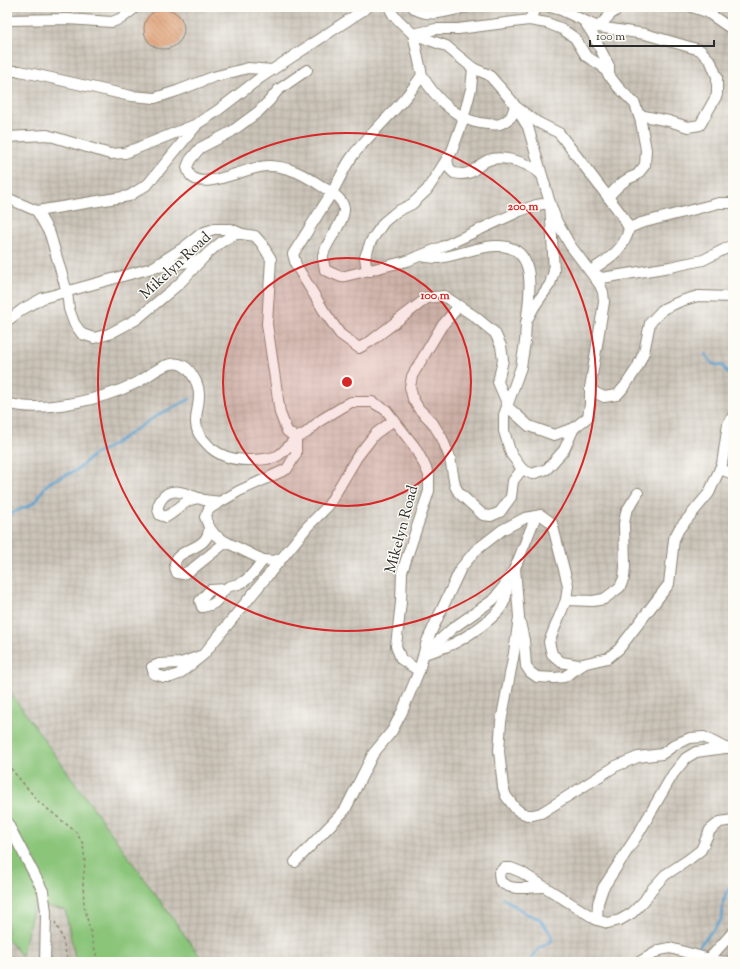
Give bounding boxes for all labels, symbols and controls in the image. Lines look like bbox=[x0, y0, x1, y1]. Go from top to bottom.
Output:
scale bar bbox=[590, 22, 714, 48]
text: 100 m bbox=[596, 28, 625, 46]
text: 200 m bbox=[508, 198, 538, 216]
street label: Mikelyn Road bbox=[136, 227, 217, 305]
text: 100 m bbox=[419, 287, 450, 305]
centre of rings bbox=[340, 375, 354, 389]
street label: Mikelyn Road bbox=[381, 483, 424, 576]

